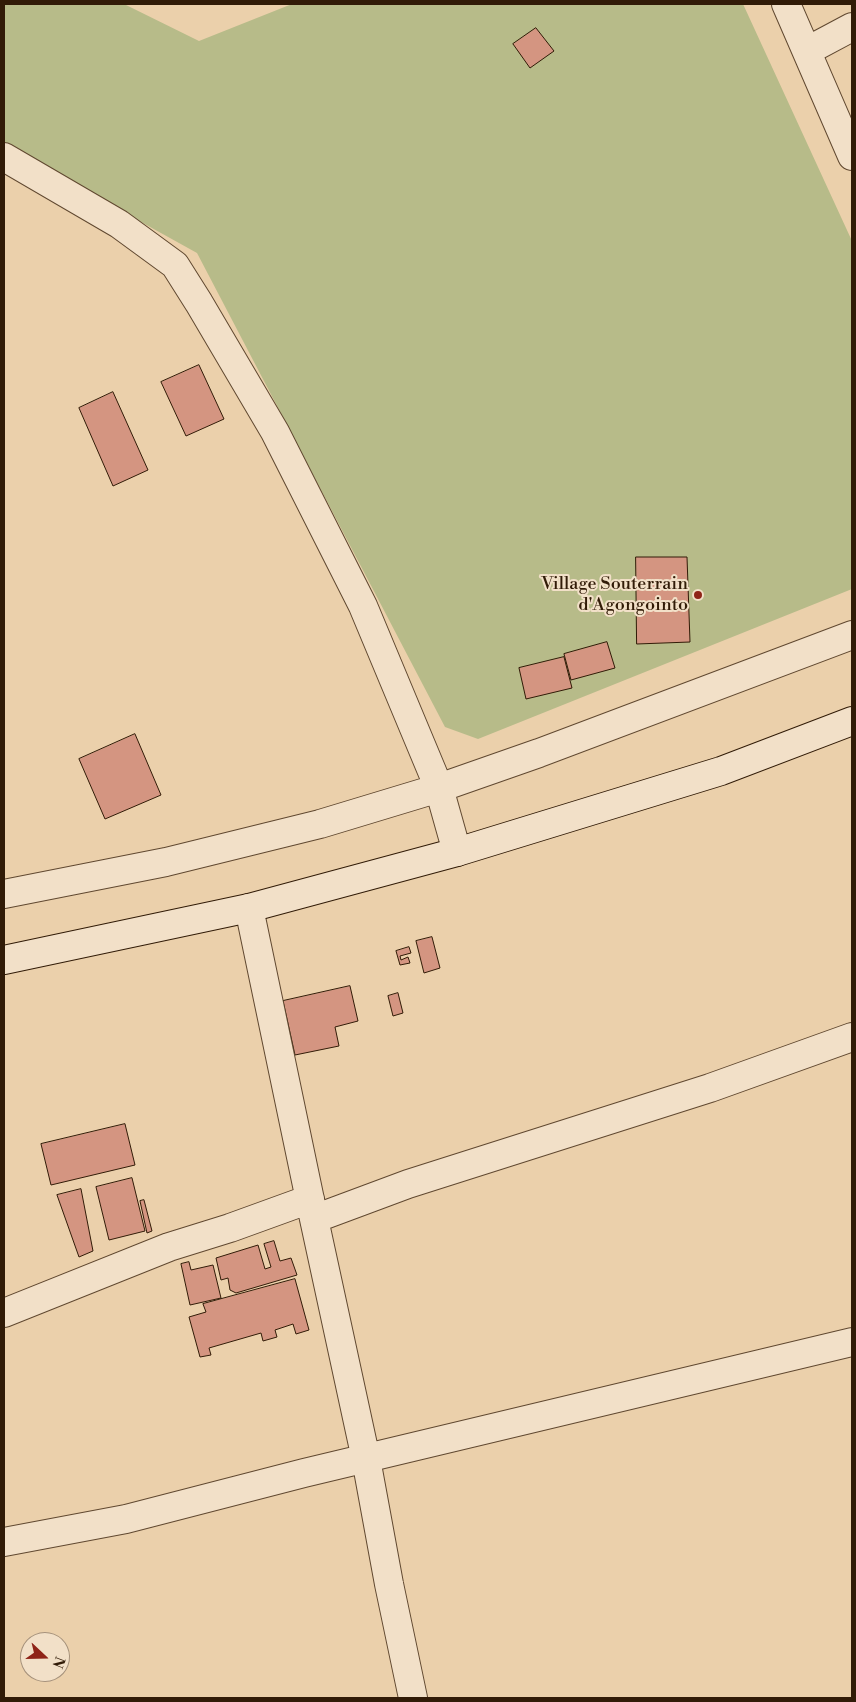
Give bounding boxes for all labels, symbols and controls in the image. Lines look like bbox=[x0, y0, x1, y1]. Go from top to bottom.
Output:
place label: Village Souterrain d'Agongointo bbox=[541, 574, 688, 616]
marker: Village Souterrain d'Agongointo bbox=[692, 589, 704, 601]
north arrow bbox=[20, 1632, 70, 1682]
text: N bbox=[48, 1654, 68, 1670]

